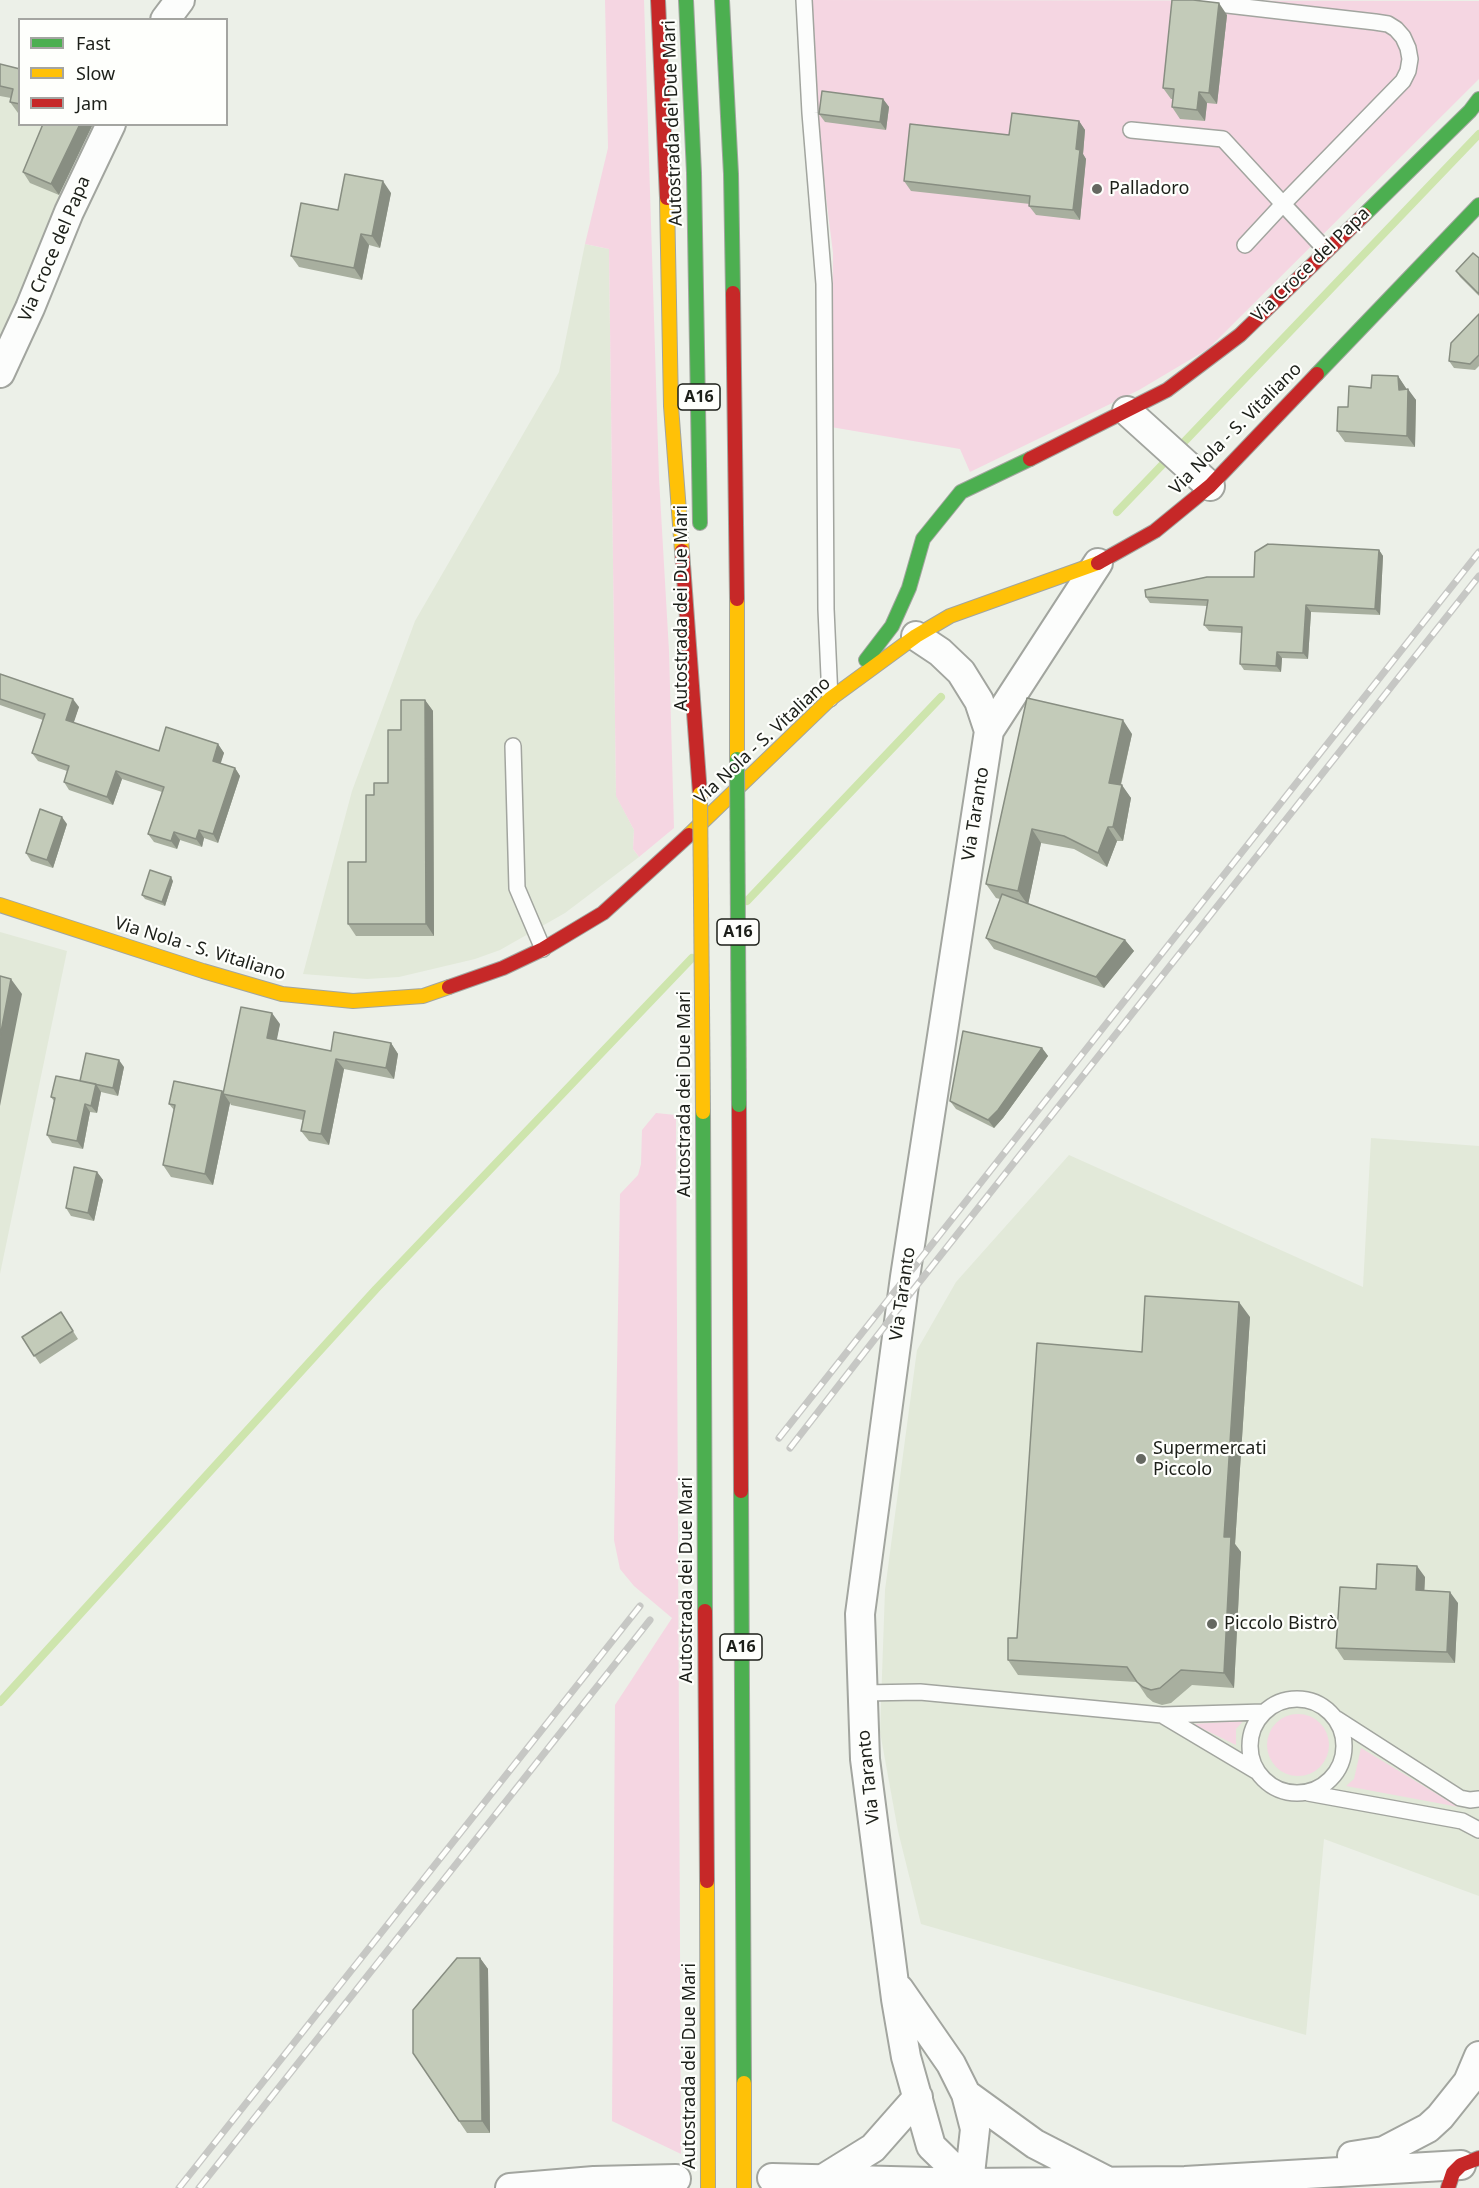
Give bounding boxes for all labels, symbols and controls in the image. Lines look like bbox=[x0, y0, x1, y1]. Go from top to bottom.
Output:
legend bbox=[18, 18, 228, 126]
street label: Autostrada dei Due Mari bbox=[659, 20, 687, 226]
text: Fast bbox=[76, 31, 111, 55]
text: Slow bbox=[76, 61, 115, 85]
text: Jam bbox=[76, 91, 108, 115]
street label: Via Croce del Papa bbox=[15, 173, 95, 325]
place label: Palladoro bbox=[1109, 178, 1189, 200]
marker: Palladoro bbox=[1090, 182, 1104, 196]
street label: Via Croce del Papa bbox=[1247, 203, 1375, 327]
street label: Via Nola - S. Vitaliano bbox=[1166, 359, 1306, 499]
road number: A16 bbox=[678, 384, 720, 410]
street label: Autostrada dei Due Mari bbox=[671, 505, 693, 711]
street label: Via Nola - S. Vitaliano bbox=[691, 673, 835, 809]
street label: Via Taranto bbox=[958, 766, 994, 862]
street label: Via Nola - S. Vitaliano bbox=[112, 913, 288, 985]
road number: A16 bbox=[717, 919, 759, 945]
street label: Autostrada dei Due Mari bbox=[674, 991, 696, 1197]
street label: Via Taranto bbox=[886, 1246, 920, 1342]
place label: Supermercati Piccolo bbox=[1153, 1438, 1267, 1480]
marker: Supermercati Piccolo bbox=[1134, 1452, 1148, 1466]
street label: Autostrada dei Due Mari bbox=[676, 1477, 698, 1683]
place label: Piccolo Bistrò bbox=[1224, 1613, 1337, 1635]
marker: Piccolo Bistrò bbox=[1205, 1617, 1219, 1631]
road number: A16 bbox=[720, 1634, 762, 1660]
street label: Via Taranto bbox=[853, 1729, 885, 1825]
street label: Autostrada dei Due Mari bbox=[679, 1963, 701, 2169]

